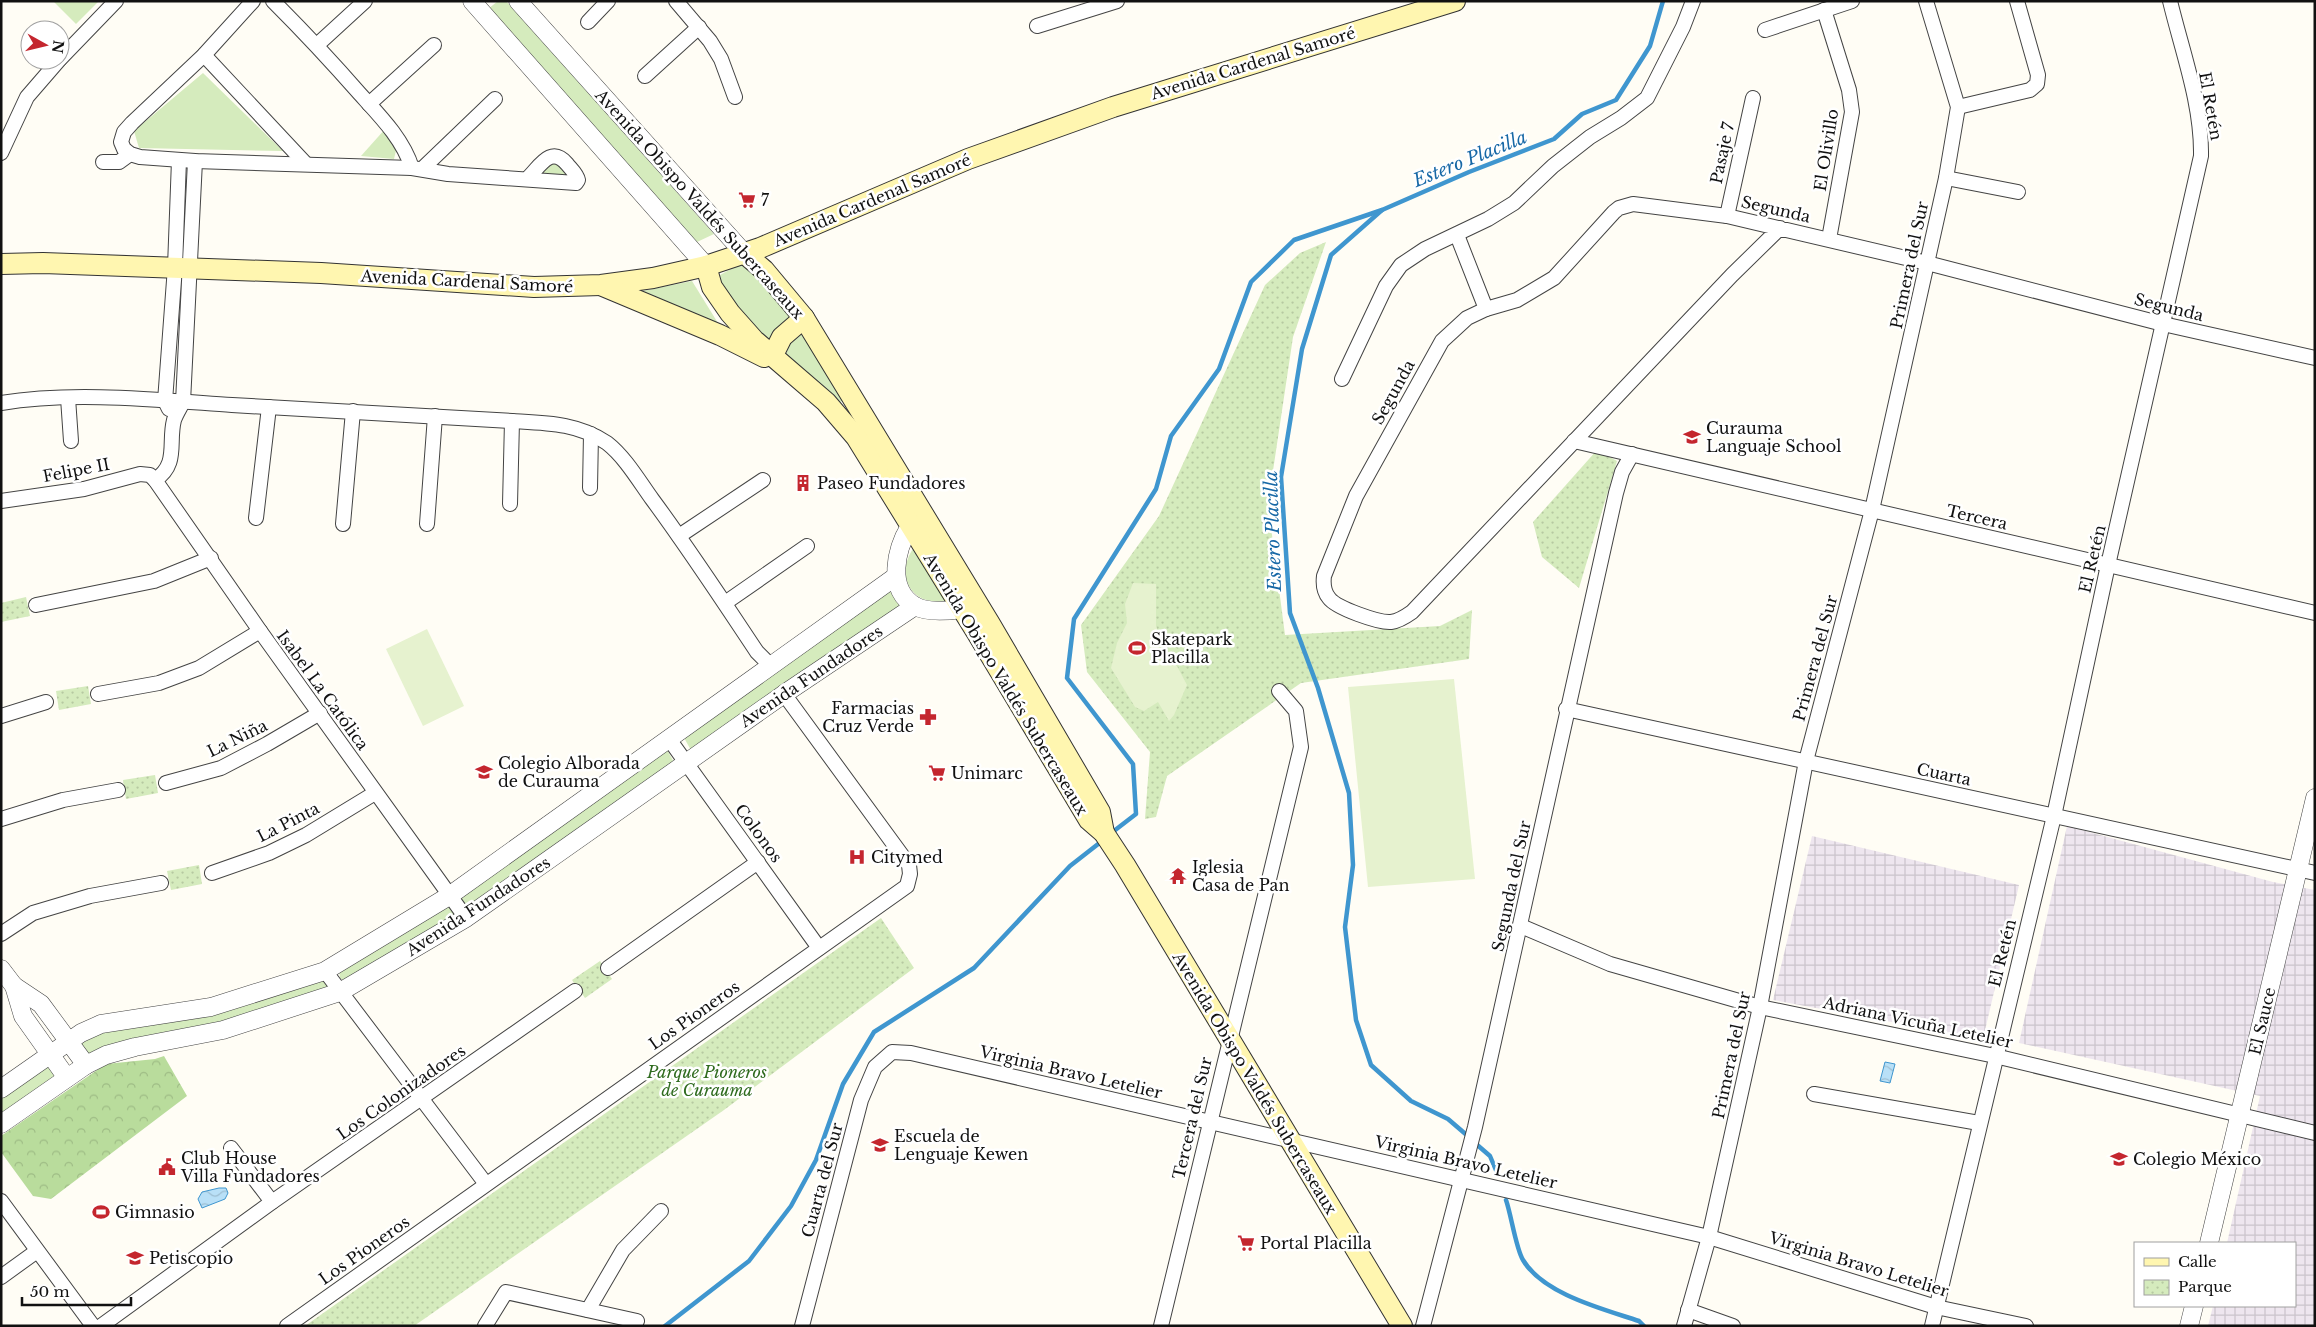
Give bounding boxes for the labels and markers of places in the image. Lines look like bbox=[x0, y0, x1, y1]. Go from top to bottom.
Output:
supermarket icon: 7 bbox=[737, 190, 757, 210]
place label: 7 bbox=[761, 190, 770, 210]
place label: Curauma Languaje School bbox=[1706, 418, 1841, 456]
school or university icon: Curauma Languaje School bbox=[1682, 427, 1702, 447]
building icon: Paseo Fundadores bbox=[793, 473, 813, 493]
place label: Paseo Fundadores bbox=[817, 473, 965, 493]
place label: Skatepark Placilla bbox=[1151, 629, 1233, 667]
sports icon: Skatepark Placilla bbox=[1127, 638, 1147, 658]
place label: Farmacias Cruz Verde bbox=[822, 698, 914, 736]
pharmacy icon: Farmacias Cruz Verde bbox=[918, 707, 938, 727]
place label: Colegio Alborada de Curauma bbox=[498, 753, 640, 791]
school or university icon: Colegio Alborada de Curauma bbox=[474, 762, 494, 782]
supermarket icon: Unimarc bbox=[927, 763, 947, 783]
place label: Unimarc bbox=[951, 763, 1023, 783]
hospital icon: Citymed bbox=[847, 847, 867, 867]
place label: Citymed bbox=[871, 847, 943, 867]
place label: Iglesia Casa de Pan bbox=[1192, 857, 1290, 895]
temple icon: Iglesia Casa de Pan bbox=[1168, 866, 1188, 886]
place label: Escuela de Lenguaje Kewen bbox=[894, 1126, 1028, 1164]
school or university icon: Escuela de Lenguaje Kewen bbox=[870, 1135, 890, 1155]
place label: Club House Villa Fundadores bbox=[180, 1148, 320, 1186]
school or university icon: Colegio México bbox=[2109, 1149, 2129, 1169]
place label: Colegio México bbox=[2133, 1149, 2261, 1169]
public building icon: Club House Villa Fundadores bbox=[157, 1157, 177, 1177]
sports icon: Gimnasio bbox=[91, 1202, 111, 1222]
place label: Gimnasio bbox=[115, 1202, 195, 1222]
supermarket icon: Portal Placilla bbox=[1236, 1233, 1256, 1253]
place label: Portal Placilla bbox=[1260, 1233, 1372, 1253]
school or university icon: Petiscopio bbox=[125, 1248, 145, 1268]
place label: Petiscopio bbox=[149, 1248, 233, 1268]

